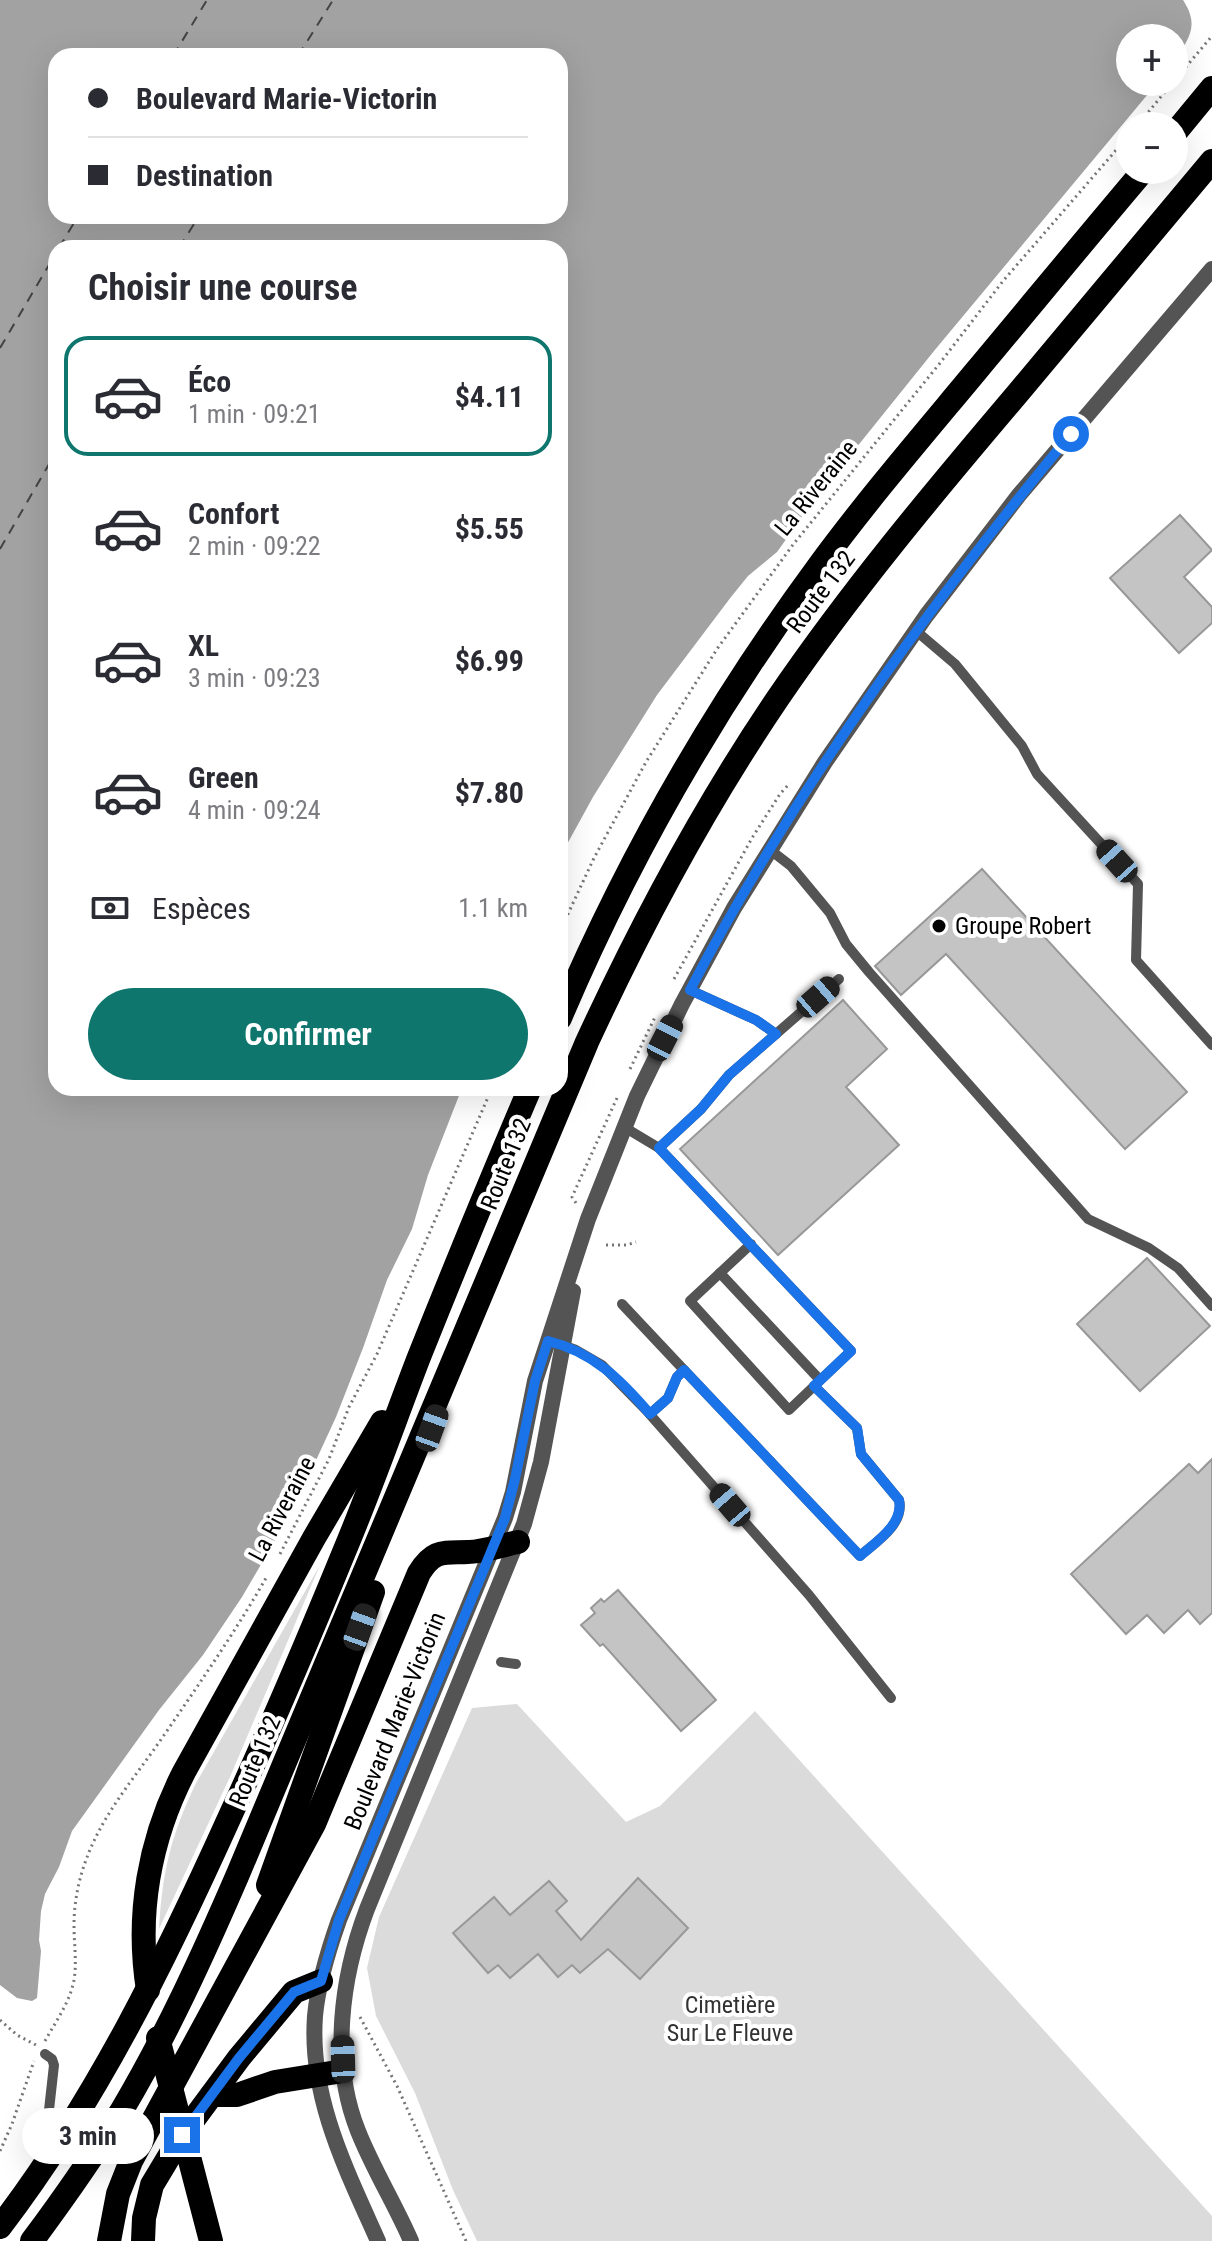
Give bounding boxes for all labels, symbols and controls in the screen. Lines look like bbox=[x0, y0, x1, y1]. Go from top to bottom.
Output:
map controls bbox=[1116, 24, 1188, 184]
button: + bbox=[1116, 24, 1188, 96]
text: Boulevard Marie-Victorin bbox=[136, 81, 437, 116]
button: − bbox=[1116, 112, 1188, 184]
text: Destination bbox=[136, 158, 273, 193]
text: Choisir une course bbox=[88, 267, 357, 309]
icon: car bbox=[92, 360, 164, 432]
text: Éco bbox=[188, 364, 231, 399]
text: $4.11 bbox=[455, 379, 524, 414]
text: 1 min · 09:21 bbox=[188, 399, 321, 429]
route start bbox=[1053, 416, 1089, 452]
street label: La Riveraine bbox=[769, 435, 863, 541]
icon: car bbox=[92, 492, 164, 564]
text: Confort bbox=[188, 496, 279, 531]
text: $5.55 bbox=[455, 511, 524, 546]
text: 2 min · 09:22 bbox=[188, 531, 321, 561]
street label: Route 132 bbox=[781, 545, 861, 639]
icon: car bbox=[92, 624, 164, 696]
text: XL bbox=[188, 628, 219, 663]
text: $6.99 bbox=[455, 643, 524, 678]
text: 3 min · 09:23 bbox=[188, 663, 321, 693]
icon: car bbox=[92, 756, 164, 828]
text: Green bbox=[188, 760, 259, 795]
text: $7.80 bbox=[455, 775, 524, 810]
text: 4 min · 09:24 bbox=[188, 795, 321, 825]
car bbox=[1092, 835, 1142, 887]
icon: cash bbox=[88, 886, 132, 930]
text: Espèces bbox=[152, 891, 251, 926]
text: 1.1 km bbox=[458, 893, 528, 923]
place label: Groupe Robert bbox=[955, 912, 1091, 940]
marker: Groupe Robert bbox=[930, 917, 948, 935]
car bbox=[792, 972, 844, 1022]
button: Confirmer bbox=[88, 988, 528, 1080]
car bbox=[643, 1011, 687, 1065]
street label: Route 132 bbox=[475, 1114, 537, 1214]
car bbox=[413, 1401, 451, 1455]
street label: La Riveraine bbox=[243, 1452, 321, 1566]
car bbox=[705, 1479, 755, 1531]
car bbox=[341, 1600, 379, 1654]
street label: Boulevard Marie-Victorin bbox=[338, 1608, 452, 1834]
street label: Route 132 bbox=[223, 1711, 287, 1811]
park label: Cimetière Sur Le Fleuve bbox=[667, 1991, 793, 2047]
car bbox=[330, 2035, 356, 2083]
callout: 3 min bbox=[22, 2107, 154, 2163]
route end bbox=[164, 2117, 200, 2153]
text: 3 min bbox=[59, 2121, 117, 2151]

